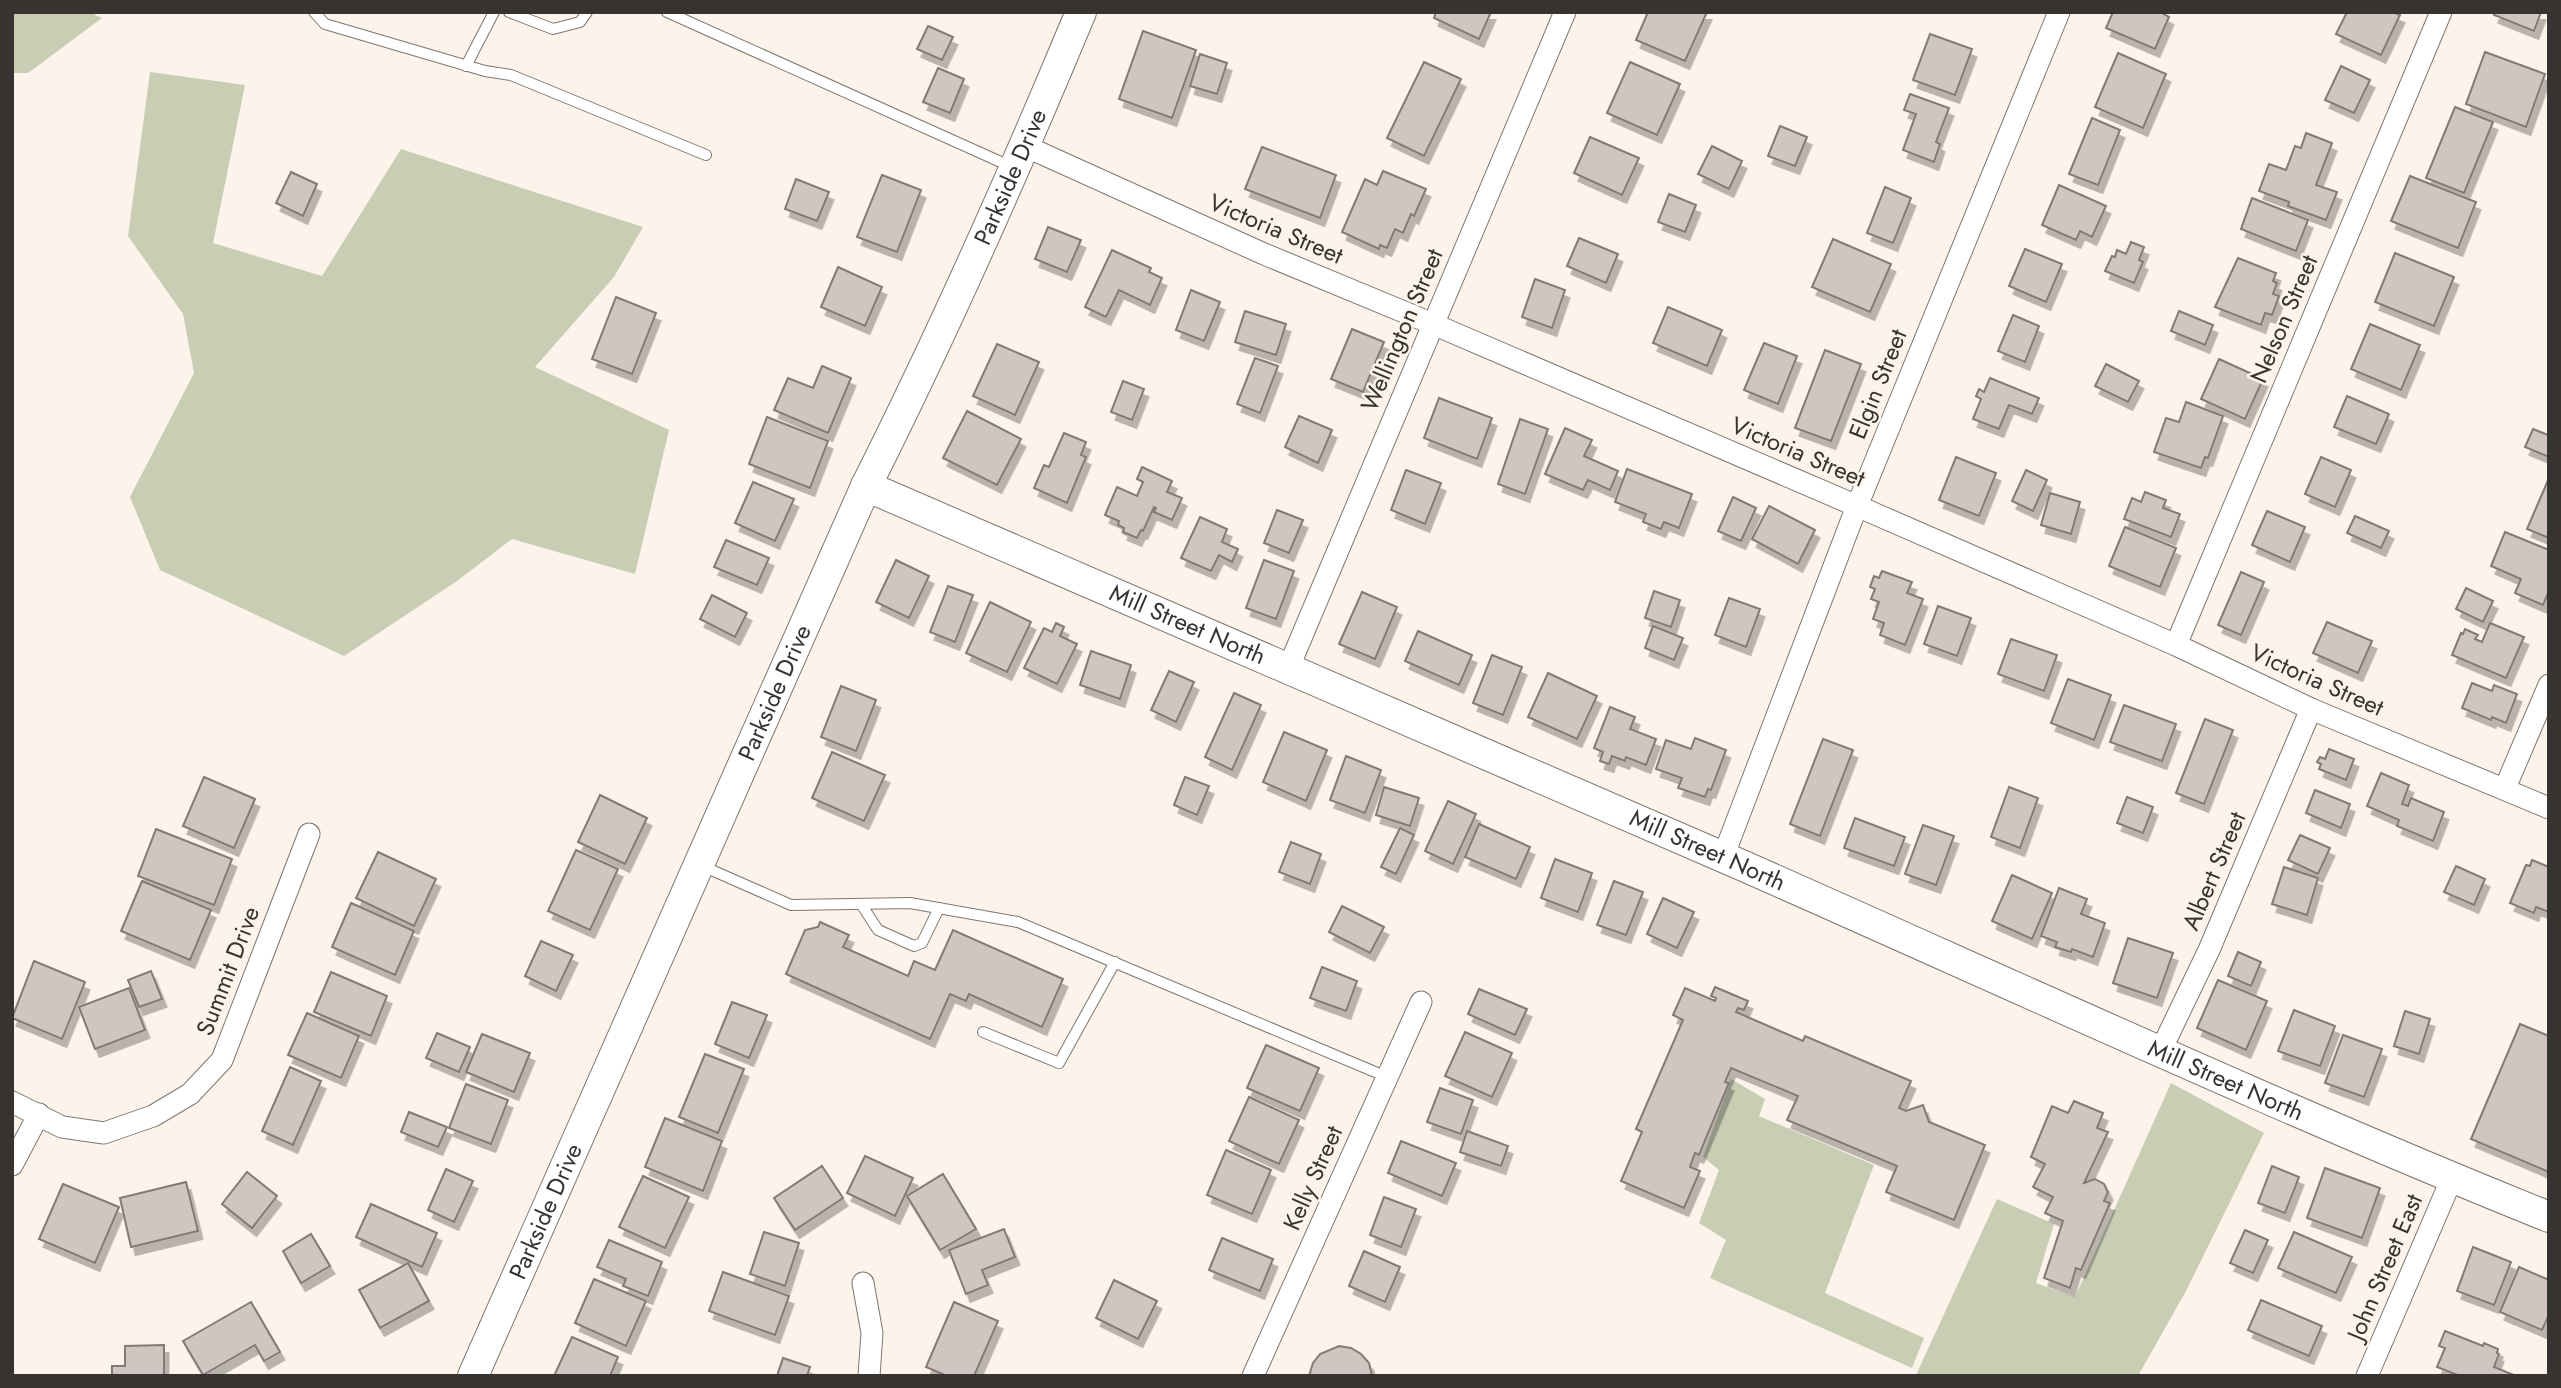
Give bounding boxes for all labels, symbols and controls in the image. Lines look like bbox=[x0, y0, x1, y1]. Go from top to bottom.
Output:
street label: Parkside Drive bbox=[965, 103, 1055, 251]
street label: Victoria Street bbox=[1204, 185, 1349, 273]
street label: Wellington Street bbox=[1351, 243, 1452, 417]
street label: Nelson Street bbox=[2241, 249, 2326, 388]
street label: Elgin Street bbox=[1840, 323, 1916, 444]
street label: Victoria Street bbox=[1726, 408, 1871, 496]
street label: Mill Street North bbox=[1104, 575, 1271, 673]
street label: Parkside Drive bbox=[729, 619, 820, 766]
street label: Victoria Street bbox=[2245, 634, 2390, 725]
street label: Mill Street North bbox=[1624, 800, 1791, 899]
street label: Albert Street bbox=[2173, 806, 2254, 936]
street label: Summit Drive bbox=[187, 901, 268, 1040]
street label: Mill Street North bbox=[2142, 1030, 2309, 1129]
street label: Kelly Street bbox=[1274, 1120, 1351, 1236]
street label: Parkside Drive bbox=[500, 1138, 591, 1285]
street label: John Street East bbox=[2337, 1188, 2431, 1348]

